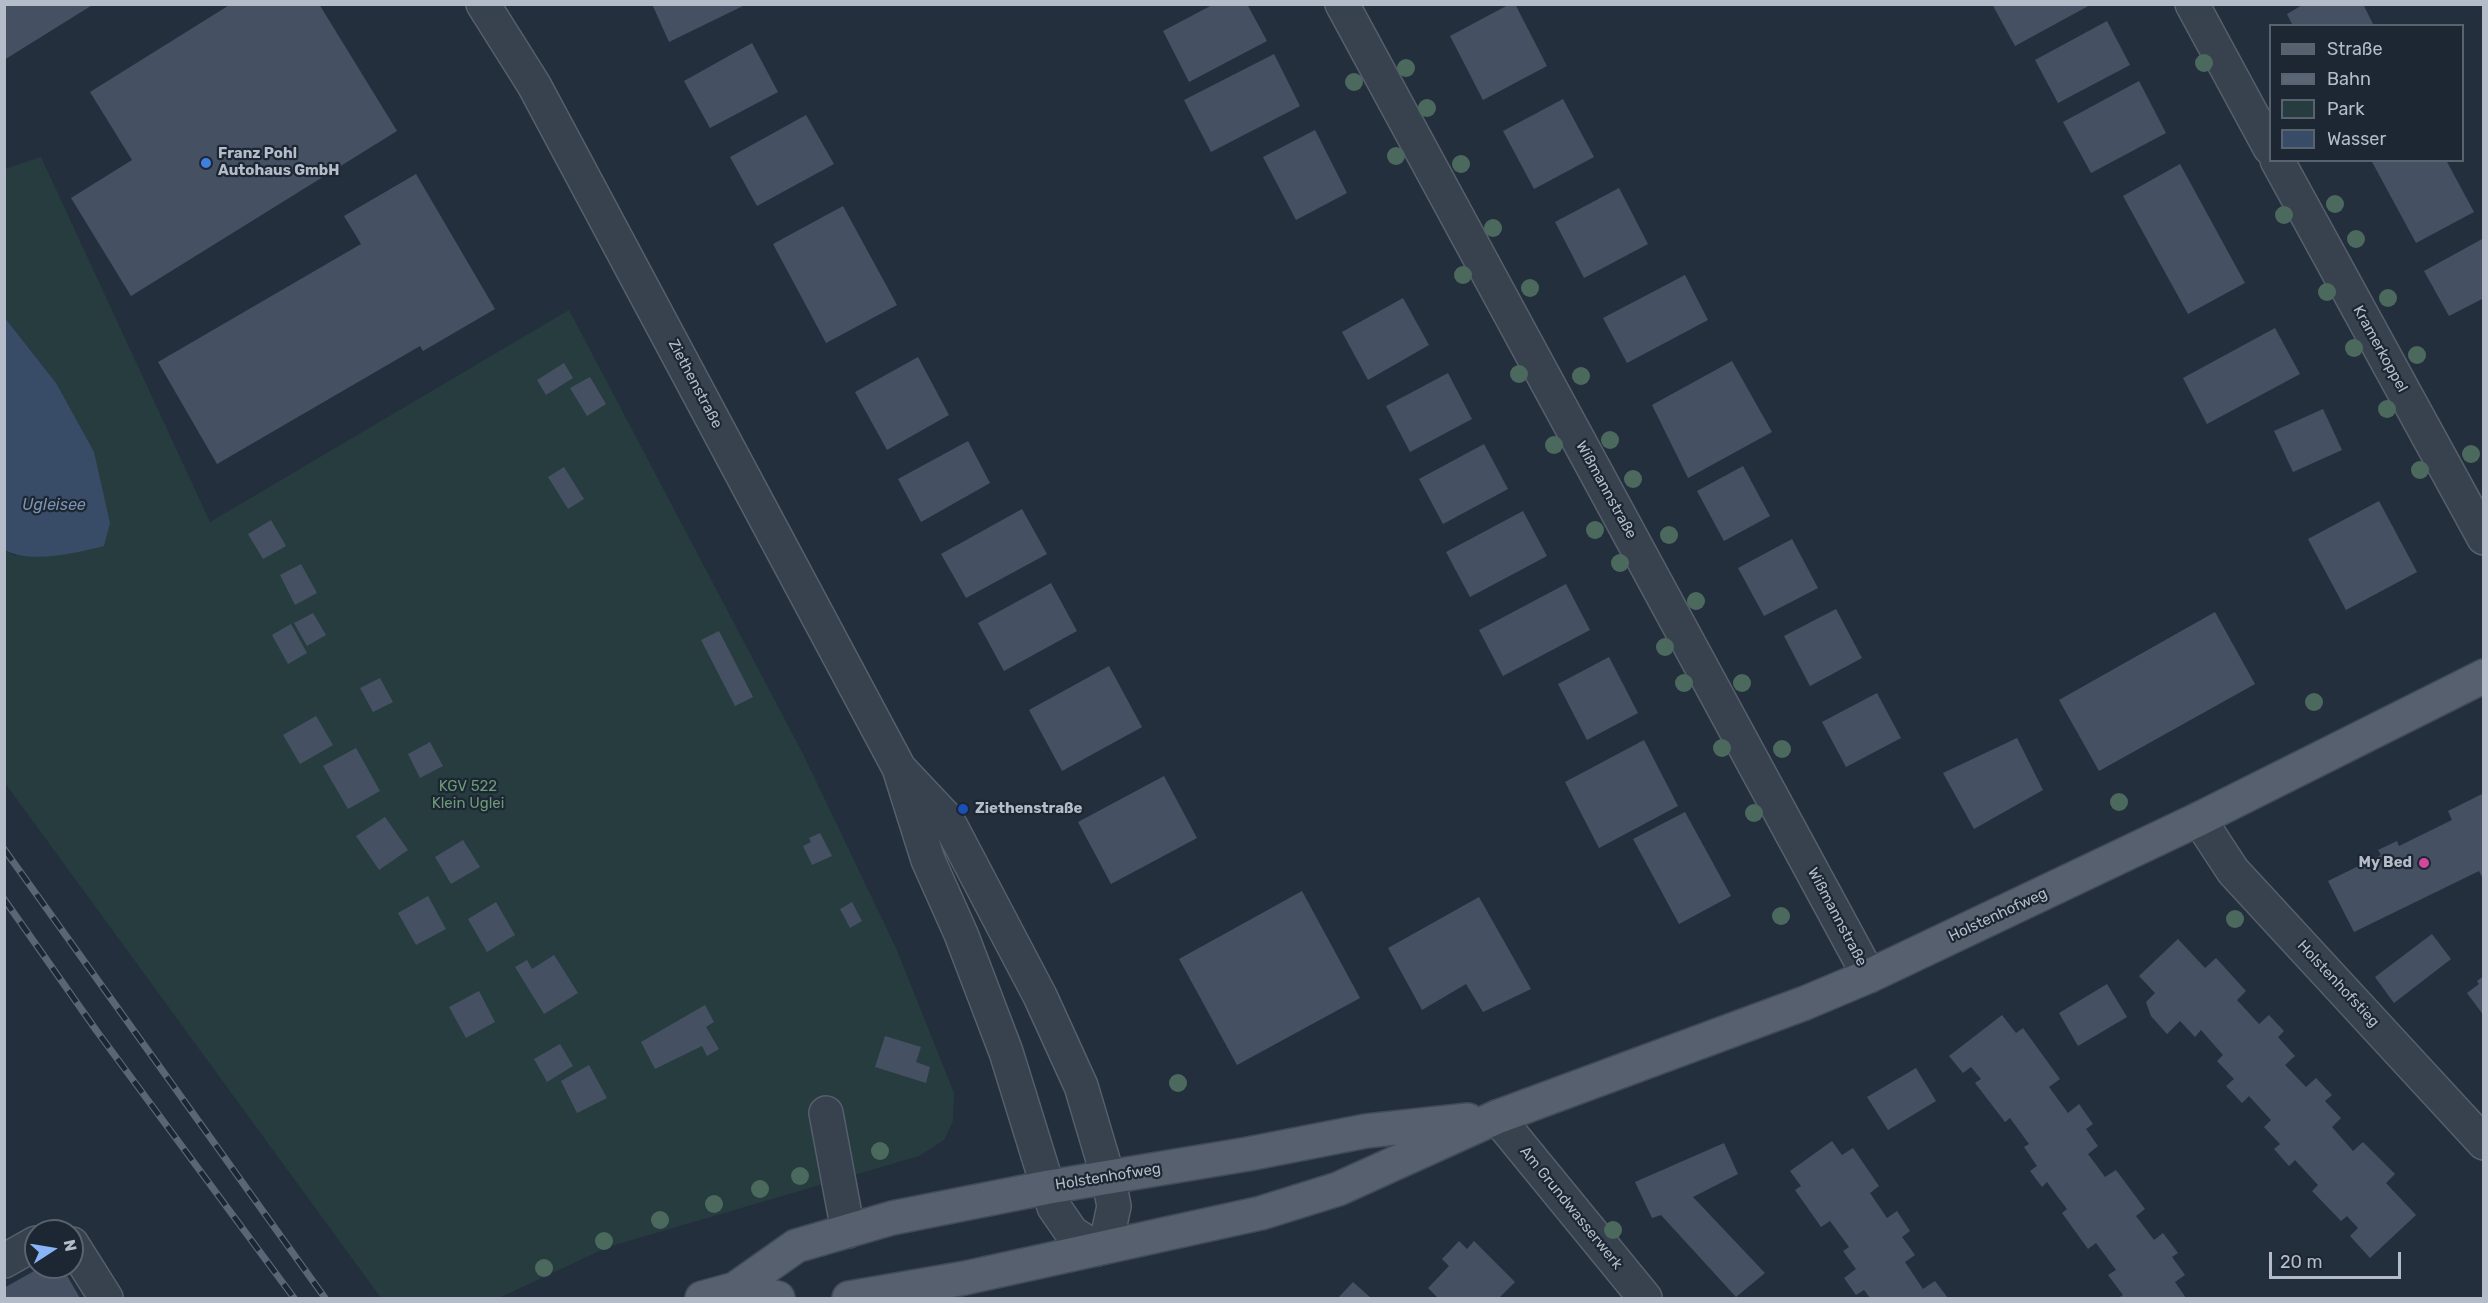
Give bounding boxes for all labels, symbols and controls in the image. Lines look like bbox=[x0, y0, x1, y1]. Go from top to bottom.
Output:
legend bbox=[2269, 24, 2464, 162]
text: Straße bbox=[2327, 38, 2383, 60]
text: Bahn bbox=[2327, 68, 2371, 90]
text: Park bbox=[2327, 98, 2364, 120]
text: Wasser bbox=[2327, 128, 2386, 150]
place label: Franz Pohl Autohaus GmbH bbox=[218, 145, 339, 180]
marker: Franz Pohl Autohaus GmbH bbox=[199, 156, 213, 170]
street label: Kramerkoppel bbox=[2349, 303, 2411, 395]
street label: Ziethenstraße bbox=[664, 336, 726, 432]
street label: Wißmannstraße bbox=[1572, 438, 1640, 542]
water label: Ugleisee bbox=[22, 495, 86, 515]
park label: KGV 522 Klein Uglei bbox=[432, 778, 504, 813]
place label: Ziethenstraße bbox=[975, 800, 1083, 818]
marker: Ziethenstraße bbox=[956, 802, 970, 816]
place label: My Bed bbox=[2358, 854, 2412, 872]
marker: My Bed bbox=[2417, 856, 2431, 870]
street label: Wißmannstraße bbox=[1803, 865, 1871, 969]
street label: Holstenhofweg bbox=[1946, 884, 2050, 946]
street label: Holstenhofstieg bbox=[2293, 937, 2383, 1031]
street label: Am Grundwasserwerk bbox=[1516, 1143, 1626, 1273]
street label: Holstenhofweg bbox=[1054, 1160, 1162, 1194]
north arrow bbox=[24, 1219, 84, 1279]
text: N bbox=[60, 1238, 81, 1253]
scale bar bbox=[2272, 1240, 2404, 1278]
text: 20 m bbox=[2280, 1251, 2322, 1273]

